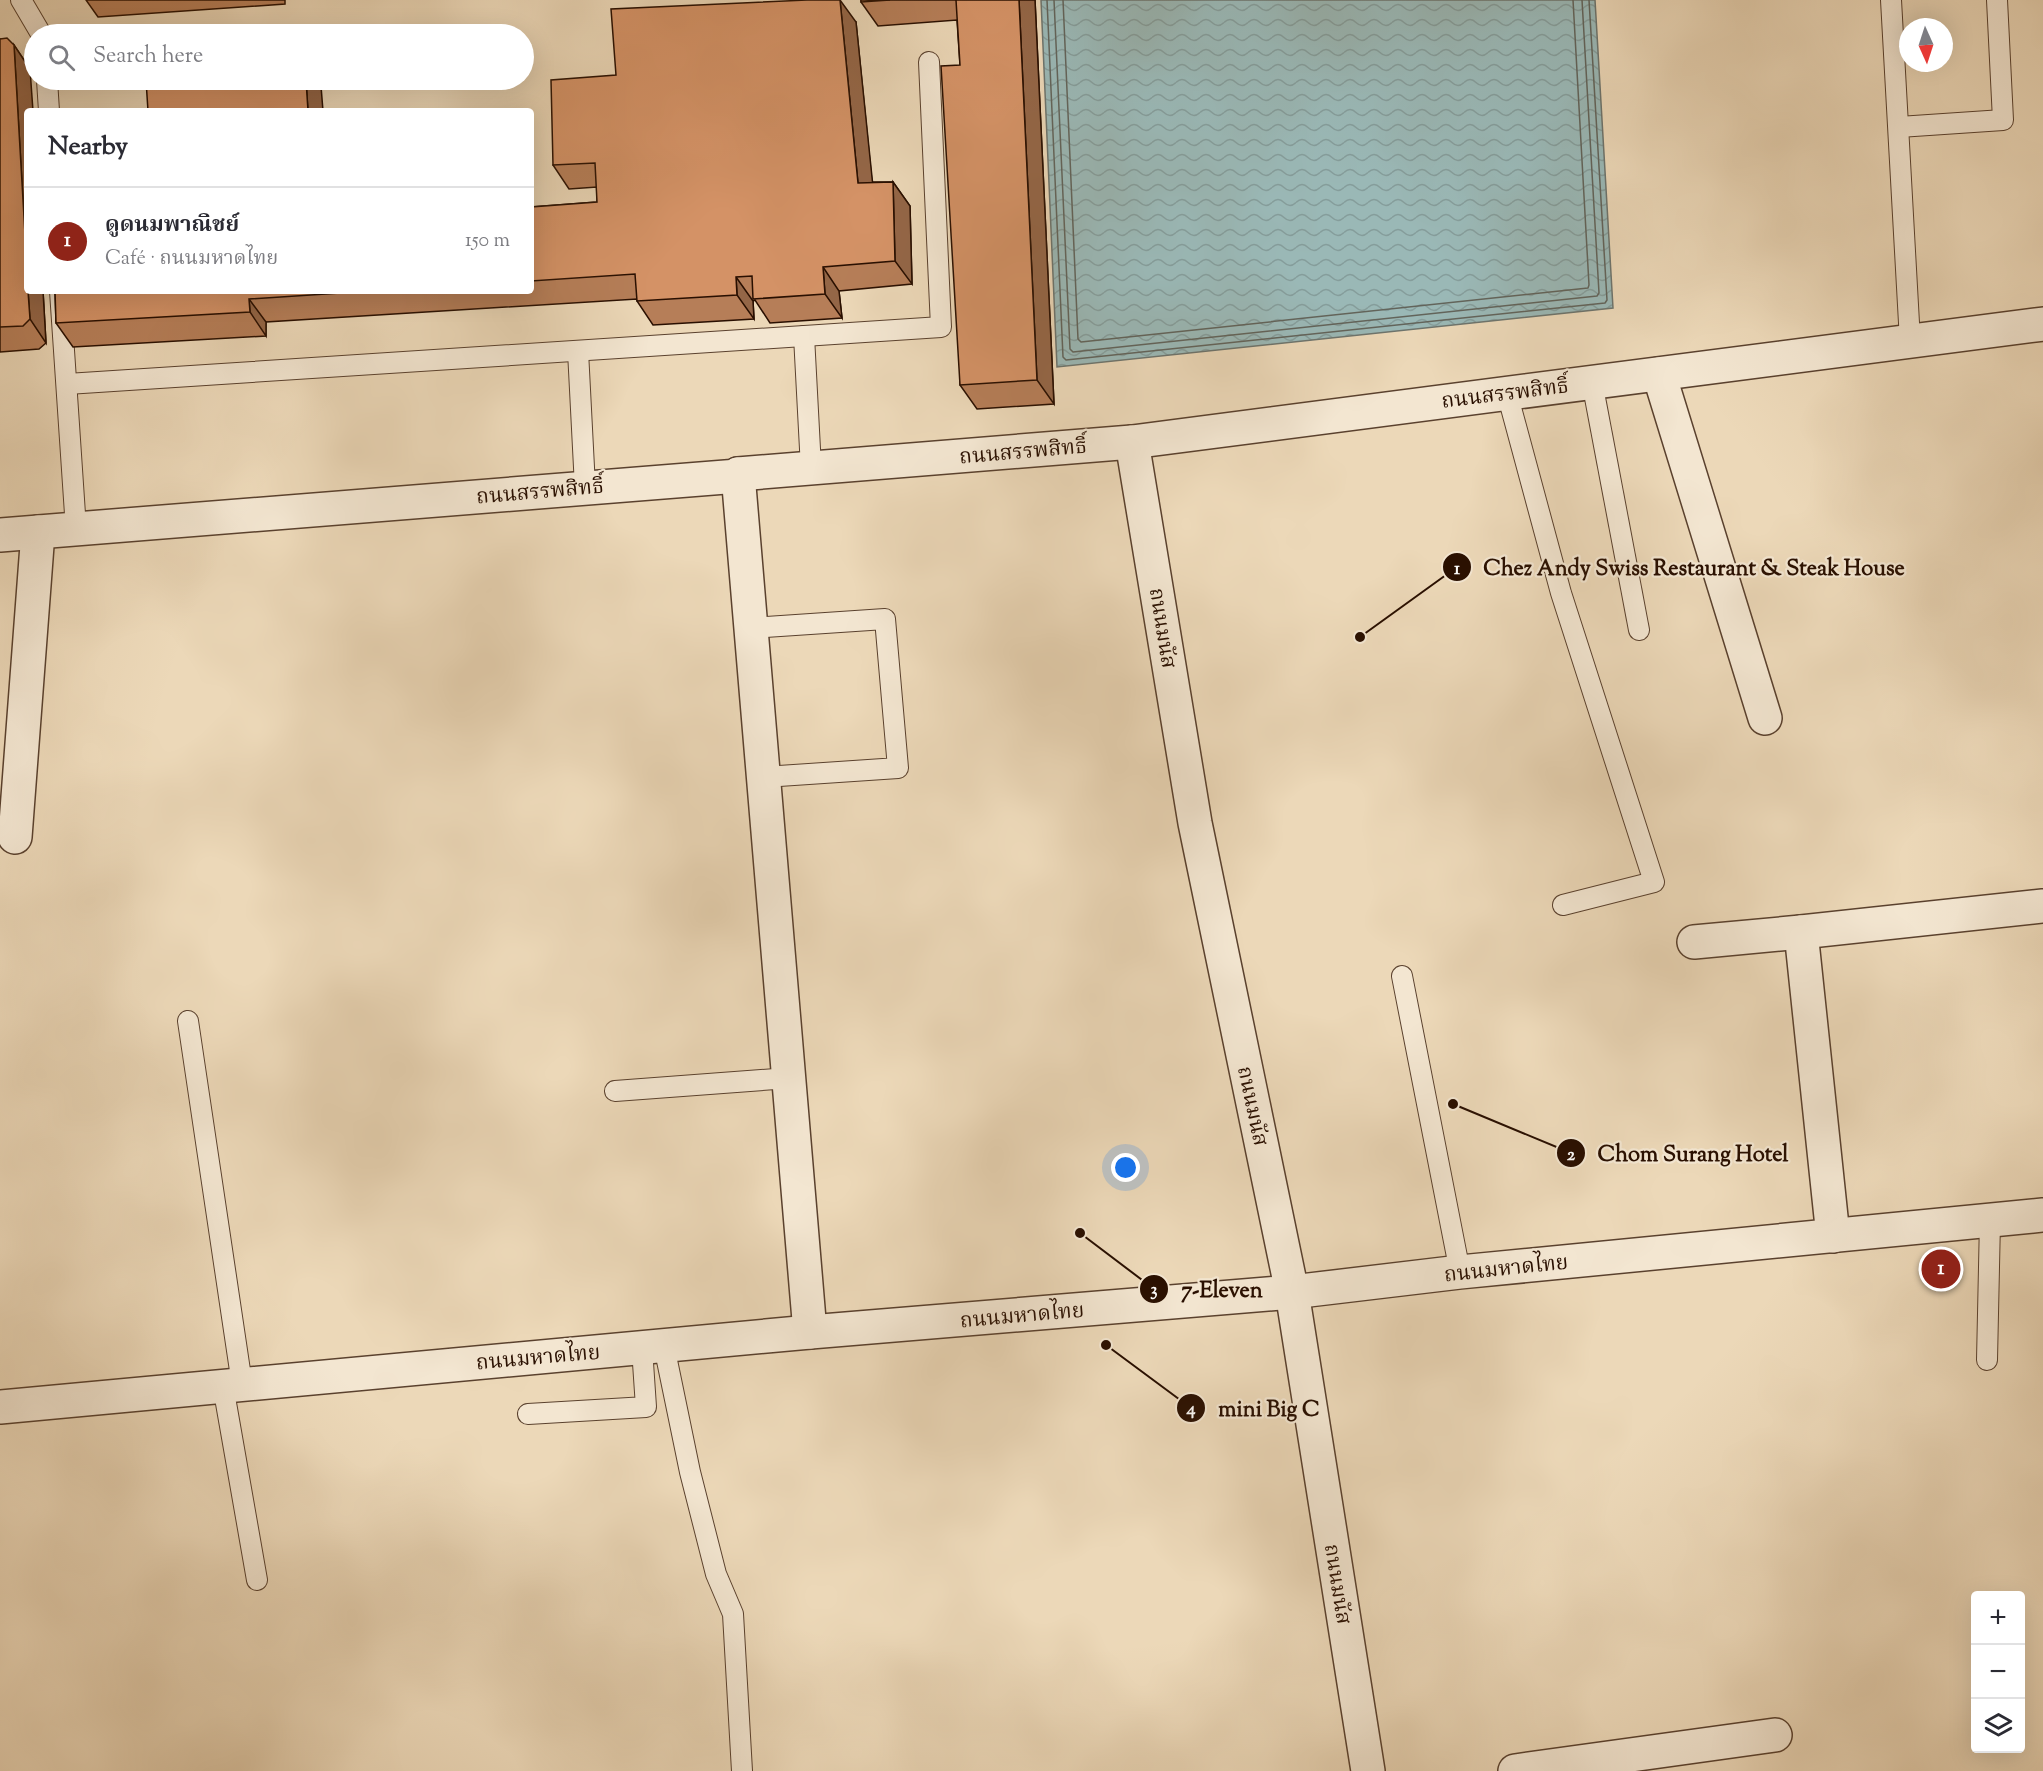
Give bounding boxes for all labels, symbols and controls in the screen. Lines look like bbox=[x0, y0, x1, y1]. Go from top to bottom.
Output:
north arrow bbox=[1899, 18, 1953, 72]
search box bbox=[24, 24, 534, 90]
icon: search bbox=[45, 41, 78, 74]
text: Search here bbox=[93, 41, 203, 73]
text: Nearby bbox=[48, 129, 128, 166]
text: ดูดนมพาณิชย์ bbox=[105, 210, 239, 242]
text: 1 bbox=[64, 227, 71, 256]
text: 150 m bbox=[465, 227, 510, 256]
text: Café · ถนนมหาดไทย bbox=[105, 245, 278, 274]
street label: ถนนสรรพสิทธิ์ bbox=[1440, 370, 1572, 418]
street label: ถนนสรรพสิทธิ์ bbox=[958, 430, 1090, 474]
street label: ถนนสรรพสิทธิ์ bbox=[475, 470, 607, 514]
callout: Chez Andy Swiss Restaurant & Steak House bbox=[1442, 547, 1917, 587]
text: Chez Andy Swiss Restaurant & Steak House bbox=[1483, 554, 1905, 586]
text: 1 bbox=[1454, 557, 1461, 583]
street label: ถนนมนัส bbox=[1140, 586, 1182, 671]
street label: ถนนมนัส bbox=[1228, 1064, 1274, 1149]
callout: Chom Surang Hotel bbox=[1556, 1133, 1801, 1173]
text: Chom Surang Hotel bbox=[1598, 1140, 1789, 1172]
text: 2 bbox=[1567, 1143, 1576, 1169]
your location bbox=[1111, 1153, 1140, 1182]
pin: 1 bbox=[1922, 1246, 1960, 1292]
street label: ถนนมหาดไทย bbox=[1442, 1247, 1570, 1291]
callout: 7-Eleven bbox=[1139, 1269, 1274, 1309]
text: 7-Eleven bbox=[1181, 1276, 1263, 1308]
text: 3 bbox=[1150, 1278, 1158, 1304]
street label: ถนนมหาดไทย bbox=[959, 1295, 1086, 1337]
street label: ถนนมหาดไทย bbox=[475, 1337, 602, 1379]
callout: mini Big C bbox=[1176, 1388, 1332, 1428]
text: mini Big C bbox=[1218, 1395, 1320, 1427]
text: 4 bbox=[1185, 1397, 1196, 1423]
street label: ถนนมนัส bbox=[1315, 1542, 1357, 1627]
map controls bbox=[1971, 1591, 2025, 1753]
button: + bbox=[1971, 1591, 2025, 1645]
button: − bbox=[1971, 1645, 2025, 1699]
button: layers bbox=[1971, 1699, 2025, 1753]

